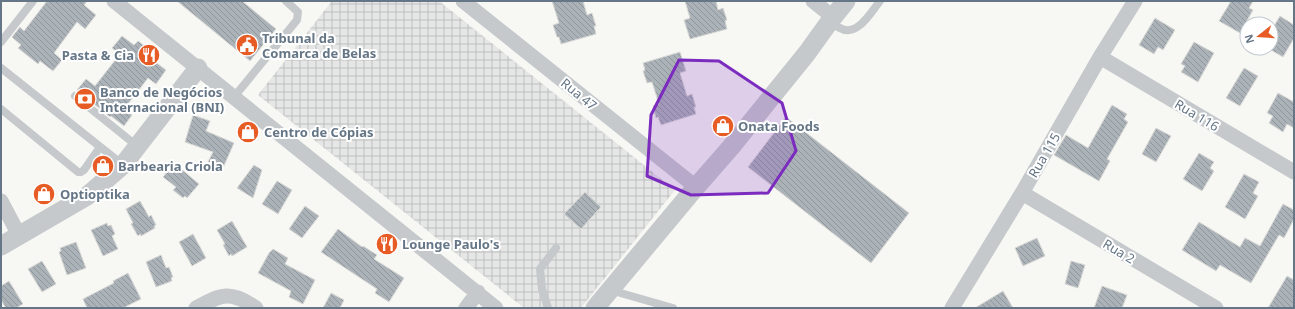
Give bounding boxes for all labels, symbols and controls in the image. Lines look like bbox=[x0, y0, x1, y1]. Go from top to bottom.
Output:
north arrow bbox=[1239, 16, 1279, 56]
place label: Tribunal da Comarca de Belas bbox=[262, 29, 376, 62]
public building icon: Tribunal da Comarca de Belas bbox=[234, 32, 260, 58]
text: N bbox=[1240, 33, 1257, 46]
restaurant icon: Pasta & Cia bbox=[136, 42, 162, 68]
place label: Pasta & Cia bbox=[62, 46, 134, 64]
street label: Rua 47 bbox=[557, 74, 601, 114]
place label: Banco de Negócios Internacional (BNI) bbox=[100, 83, 224, 116]
bank icon: Banco de Negócios Internacional (BNI) bbox=[72, 86, 98, 112]
street label: Rua 116 bbox=[1171, 95, 1223, 135]
shop icon: Onata Foods bbox=[710, 113, 736, 139]
place label: Onata Foods bbox=[738, 117, 819, 135]
shop icon: Centro de Cópias bbox=[235, 119, 261, 145]
place label: Centro de Cópias bbox=[264, 123, 374, 141]
street label: Rua 115 bbox=[1024, 129, 1064, 181]
shop icon: Barbearia Criola bbox=[90, 153, 116, 179]
place label: Barbearia Criola bbox=[118, 157, 223, 175]
shop icon: Optioptika bbox=[31, 181, 57, 207]
place label: Optioptika bbox=[60, 185, 130, 203]
restaurant icon: Lounge Paulo's bbox=[374, 231, 400, 257]
street label: Rua 2 bbox=[1100, 234, 1138, 268]
place label: Lounge Paulo's bbox=[402, 235, 499, 253]

